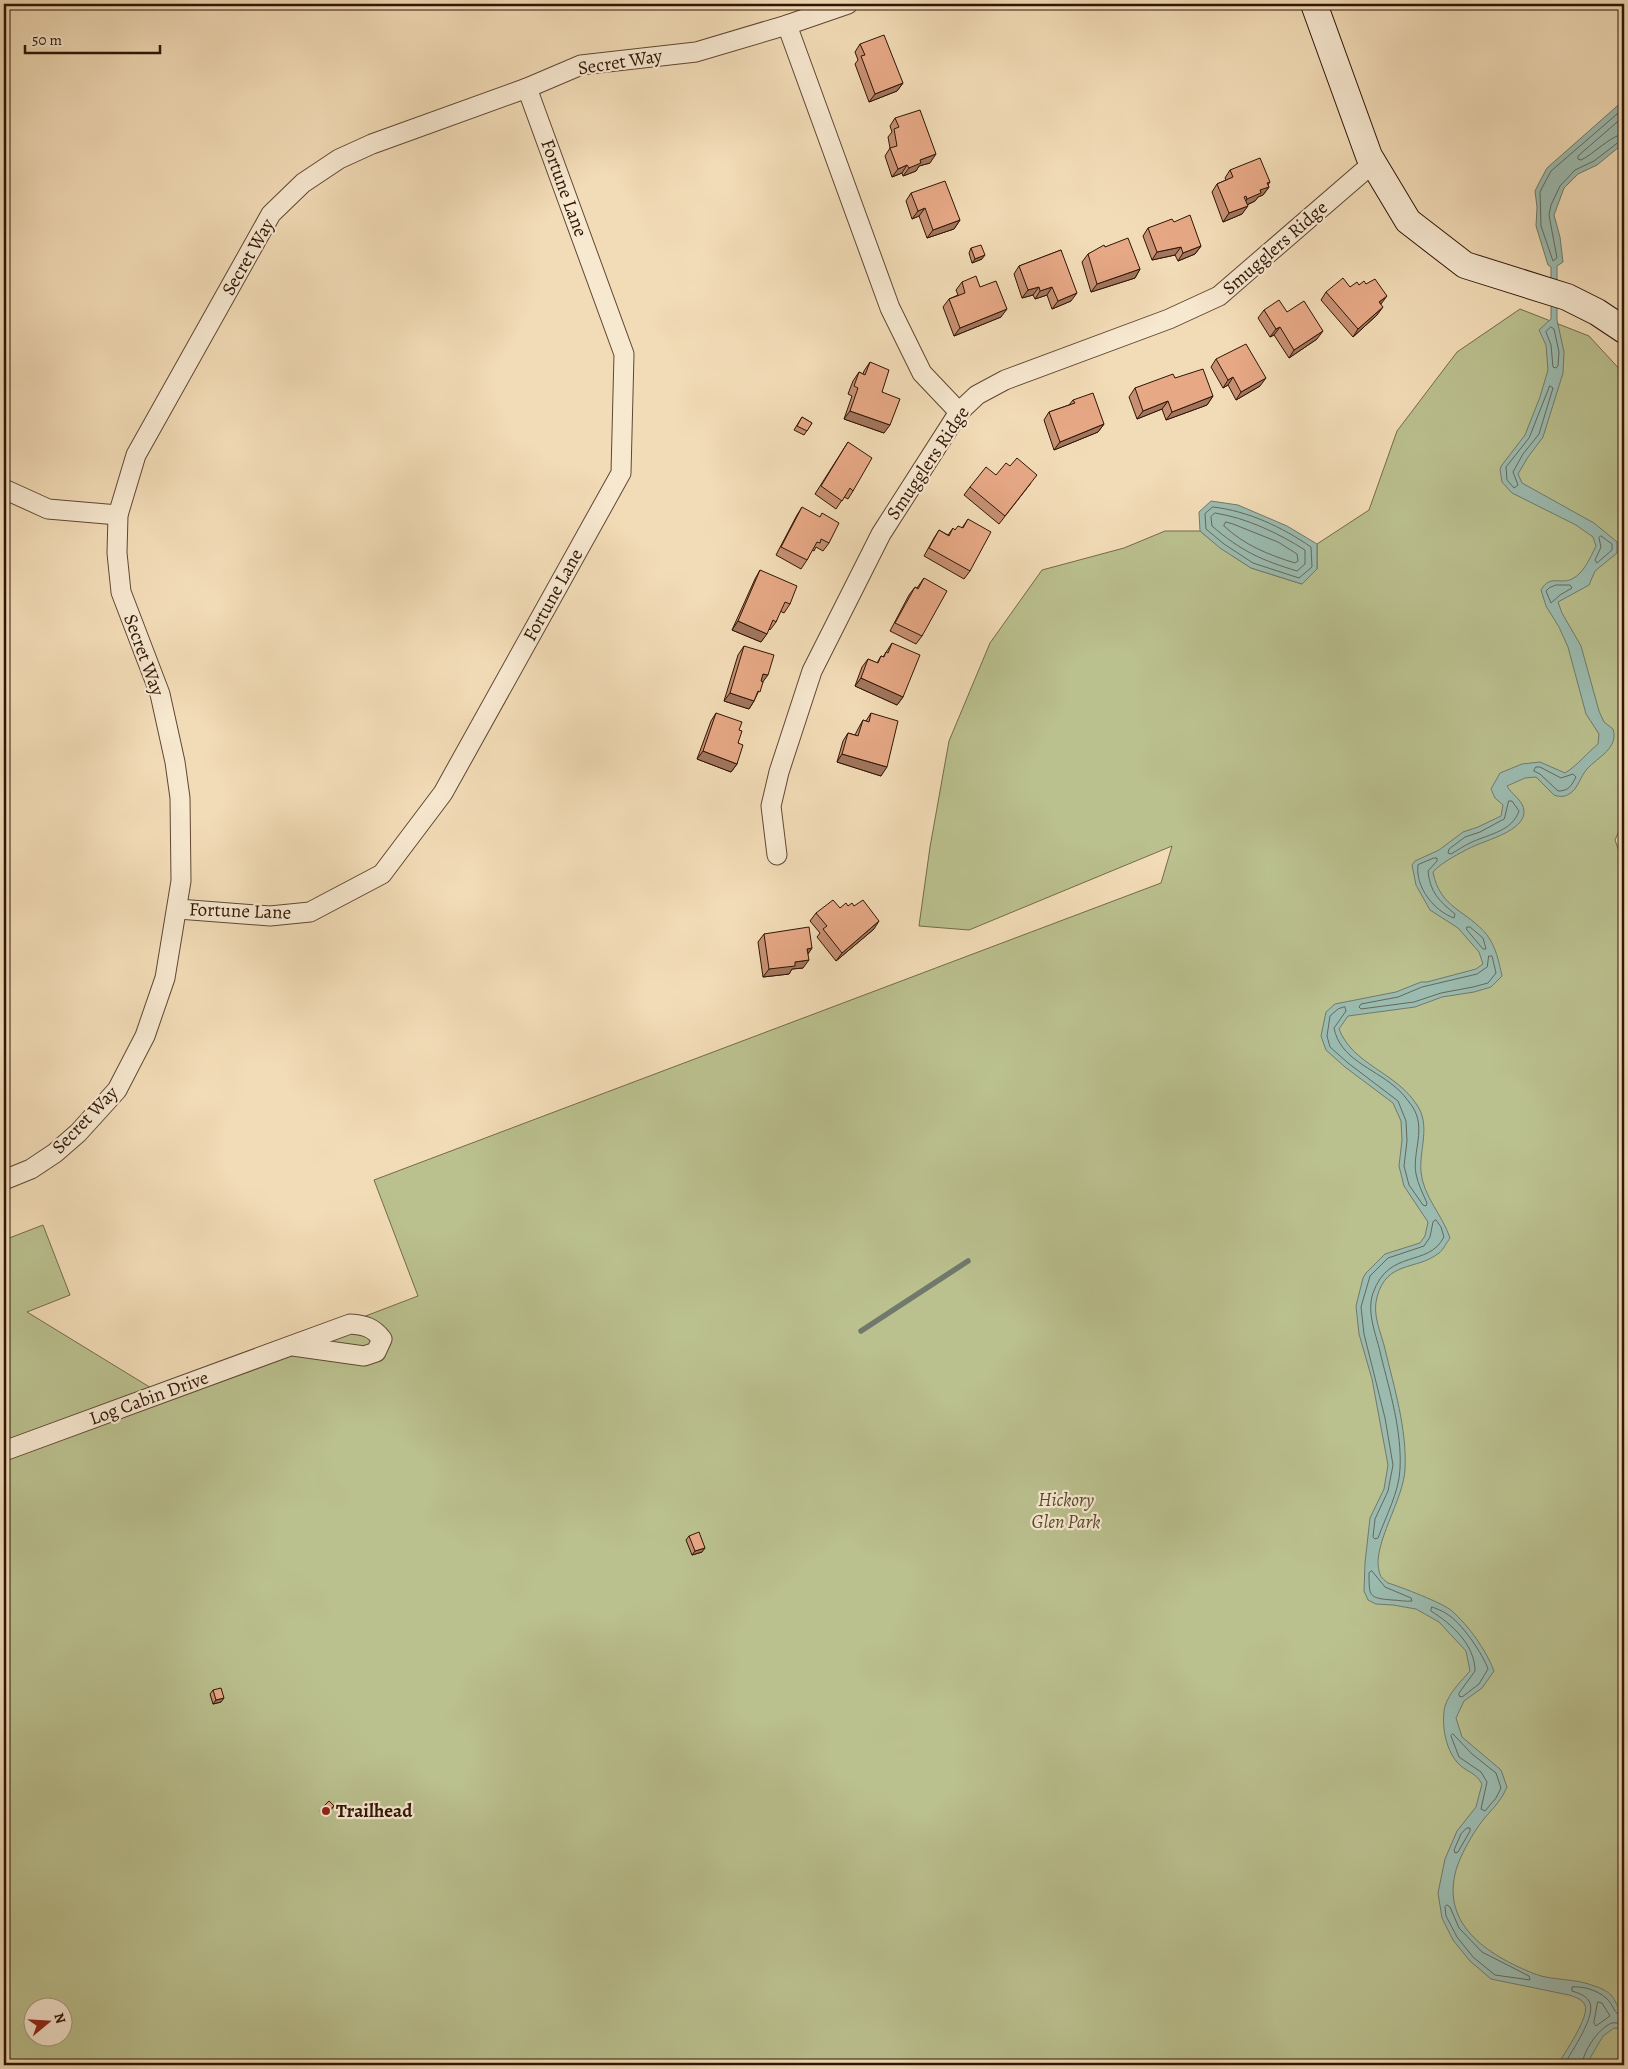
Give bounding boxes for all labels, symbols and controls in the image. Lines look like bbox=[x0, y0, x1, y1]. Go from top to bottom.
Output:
scale bar bbox=[25, 22, 160, 54]
text: 50 m bbox=[32, 30, 62, 50]
street label: Secret Way bbox=[576, 42, 665, 81]
street label: Fortune Lane bbox=[534, 136, 594, 240]
street label: Smugglers Ridge bbox=[1217, 195, 1333, 301]
street label: Secret Way bbox=[215, 213, 281, 300]
street label: Smugglers Ridge bbox=[880, 401, 976, 525]
street label: Fortune Lane bbox=[517, 544, 589, 646]
street label: Secret Way bbox=[117, 611, 171, 700]
street label: Fortune Lane bbox=[188, 896, 292, 926]
street label: Secret Way bbox=[46, 1080, 124, 1160]
street label: Log Cabin Drive bbox=[86, 1364, 212, 1432]
park label: Hickory Glen Park bbox=[1031, 1487, 1101, 1535]
place label: Trailhead bbox=[336, 1798, 413, 1824]
marker: Trailhead bbox=[320, 1805, 332, 1817]
north arrow bbox=[22, 1996, 72, 2046]
text: N bbox=[49, 2010, 70, 2026]

